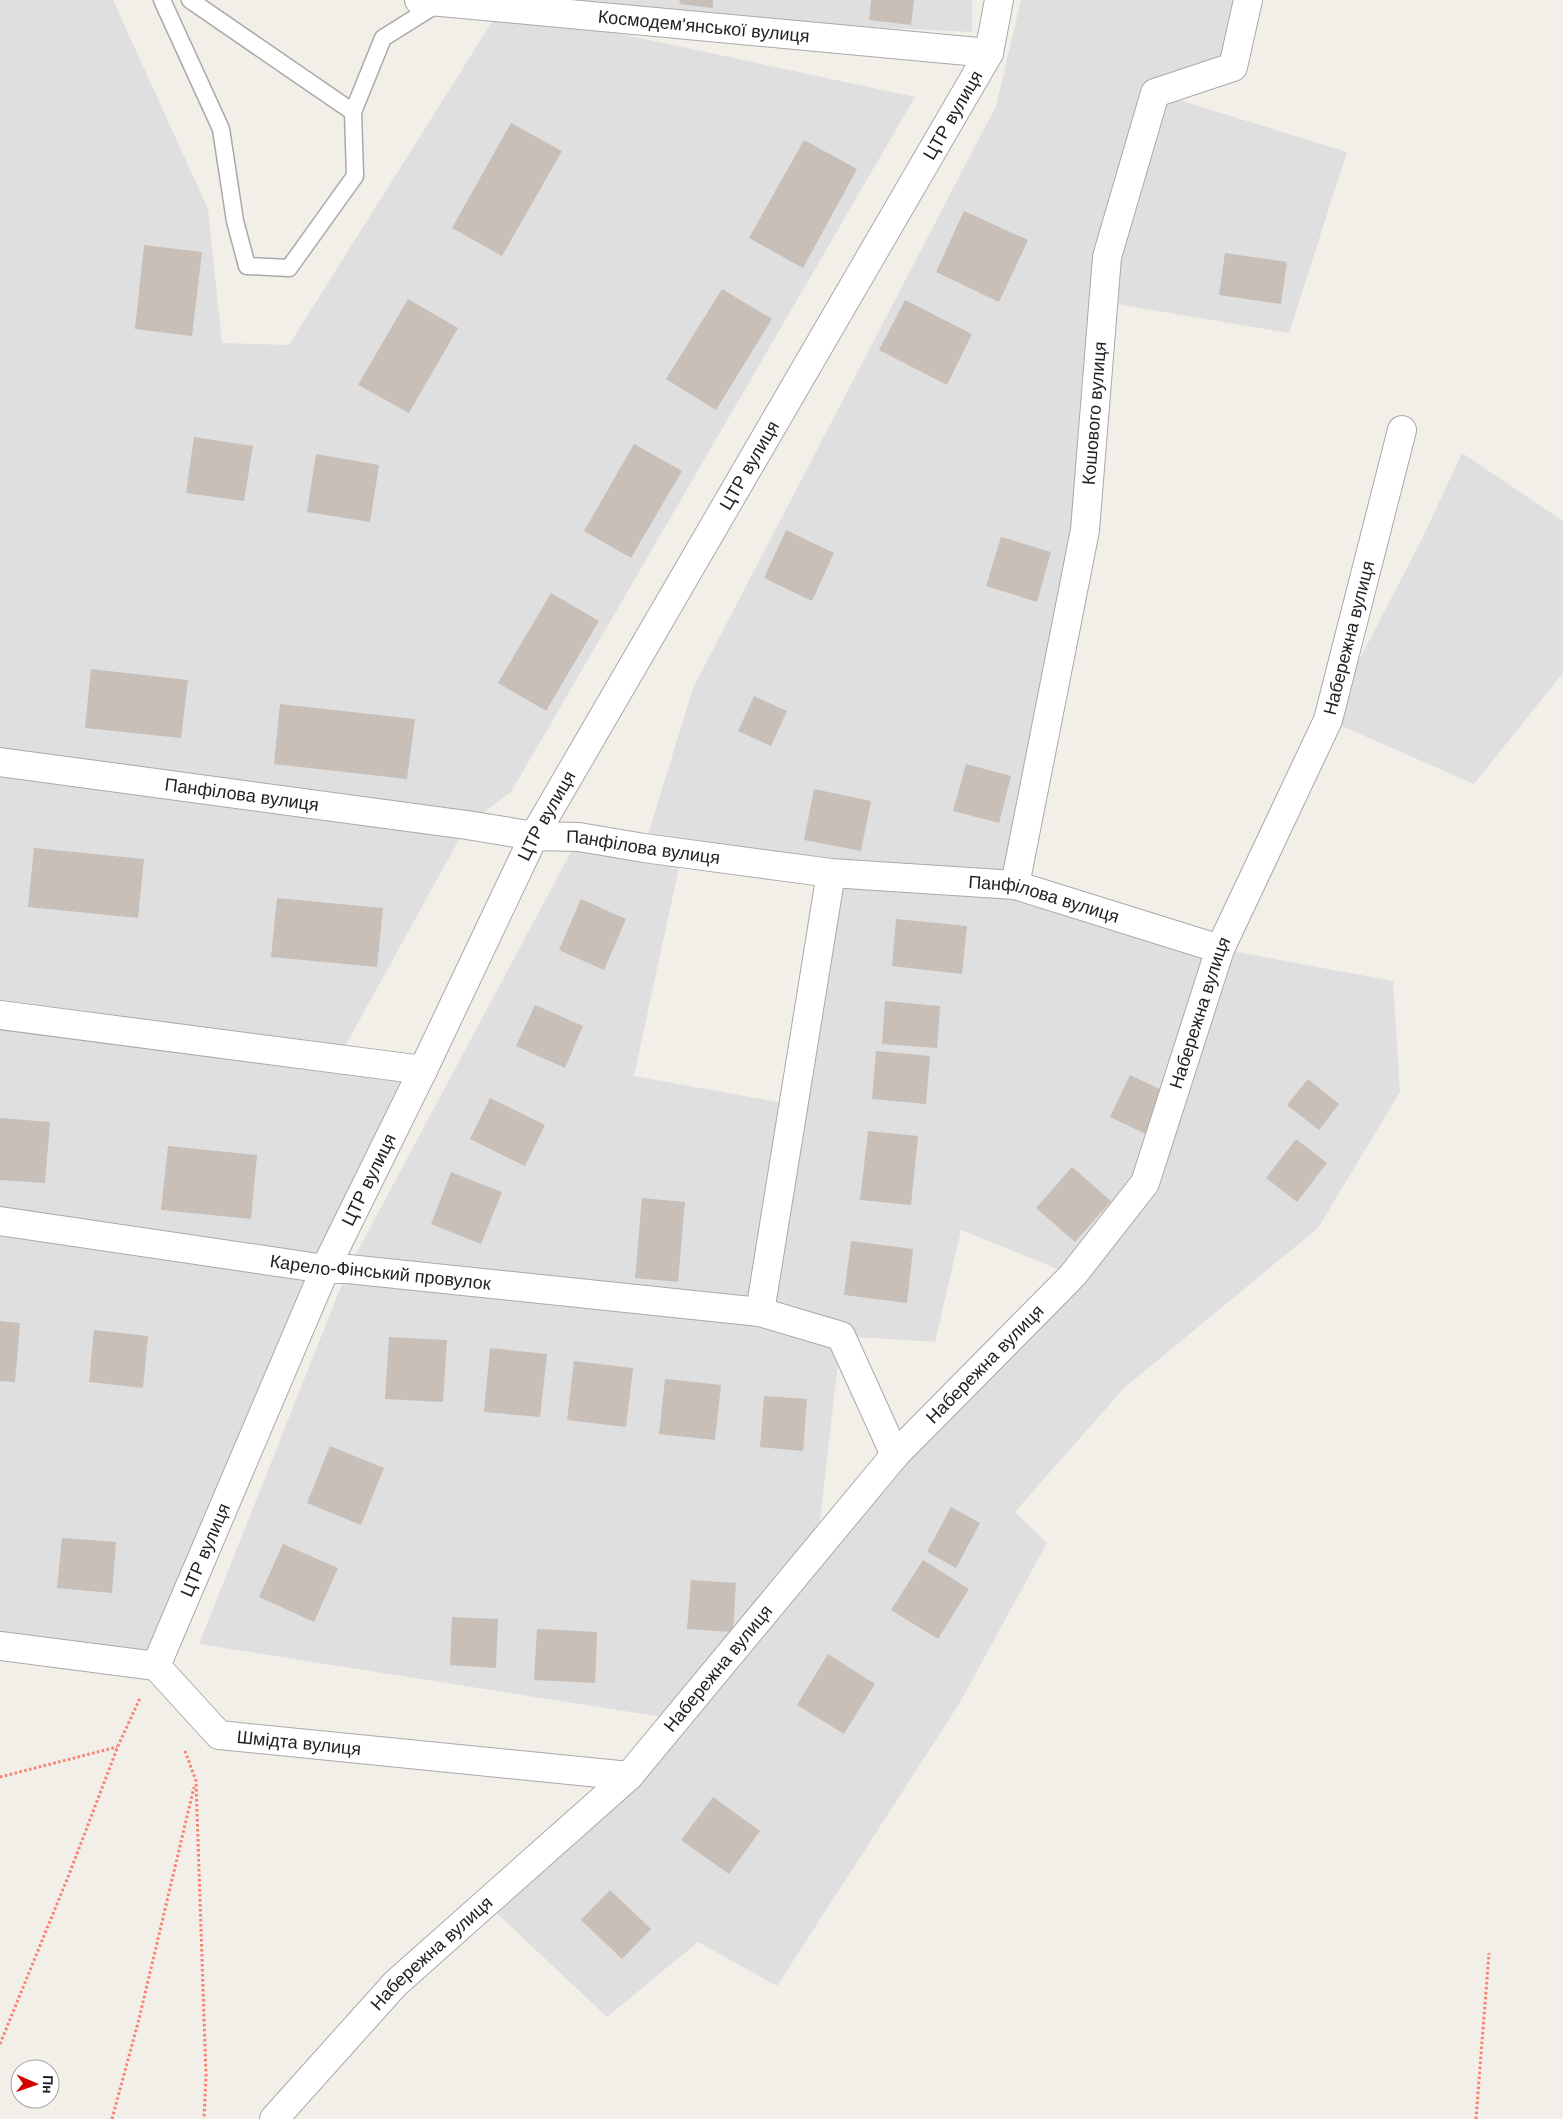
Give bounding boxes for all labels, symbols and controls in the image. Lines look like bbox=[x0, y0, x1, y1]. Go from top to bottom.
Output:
street label: Космодем'янської вулиця bbox=[597, 7, 810, 46]
street label: ЦТР вулиця bbox=[919, 67, 987, 163]
street label: Кошового вулиця bbox=[1079, 341, 1110, 486]
street label: ЦТР вулиця bbox=[716, 417, 783, 513]
street label: Набережна вулиця bbox=[1320, 559, 1378, 717]
street label: ЦТР вулиця bbox=[514, 767, 580, 864]
street label: Панфілова вулиця bbox=[164, 774, 320, 815]
street label: Панфілова вулиця bbox=[566, 827, 721, 868]
street label: Панфілова вулиця bbox=[968, 872, 1122, 927]
street label: Набережна вулиця bbox=[1166, 934, 1234, 1091]
street label: ЦТР вулиця bbox=[338, 1131, 400, 1229]
street label: Карело-Фінський провулок bbox=[269, 1251, 492, 1294]
street label: Набережна вулиця bbox=[922, 1301, 1048, 1428]
street label: ЦТР вулиця bbox=[177, 1500, 234, 1600]
street label: Набережна вулиця bbox=[660, 1601, 776, 1736]
street label: Шмідта вулиця bbox=[236, 1727, 362, 1759]
street label: Набережна вулиця bbox=[367, 1892, 497, 2014]
north arrow bbox=[10, 2059, 60, 2109]
text: Пн bbox=[40, 2075, 56, 2094]

